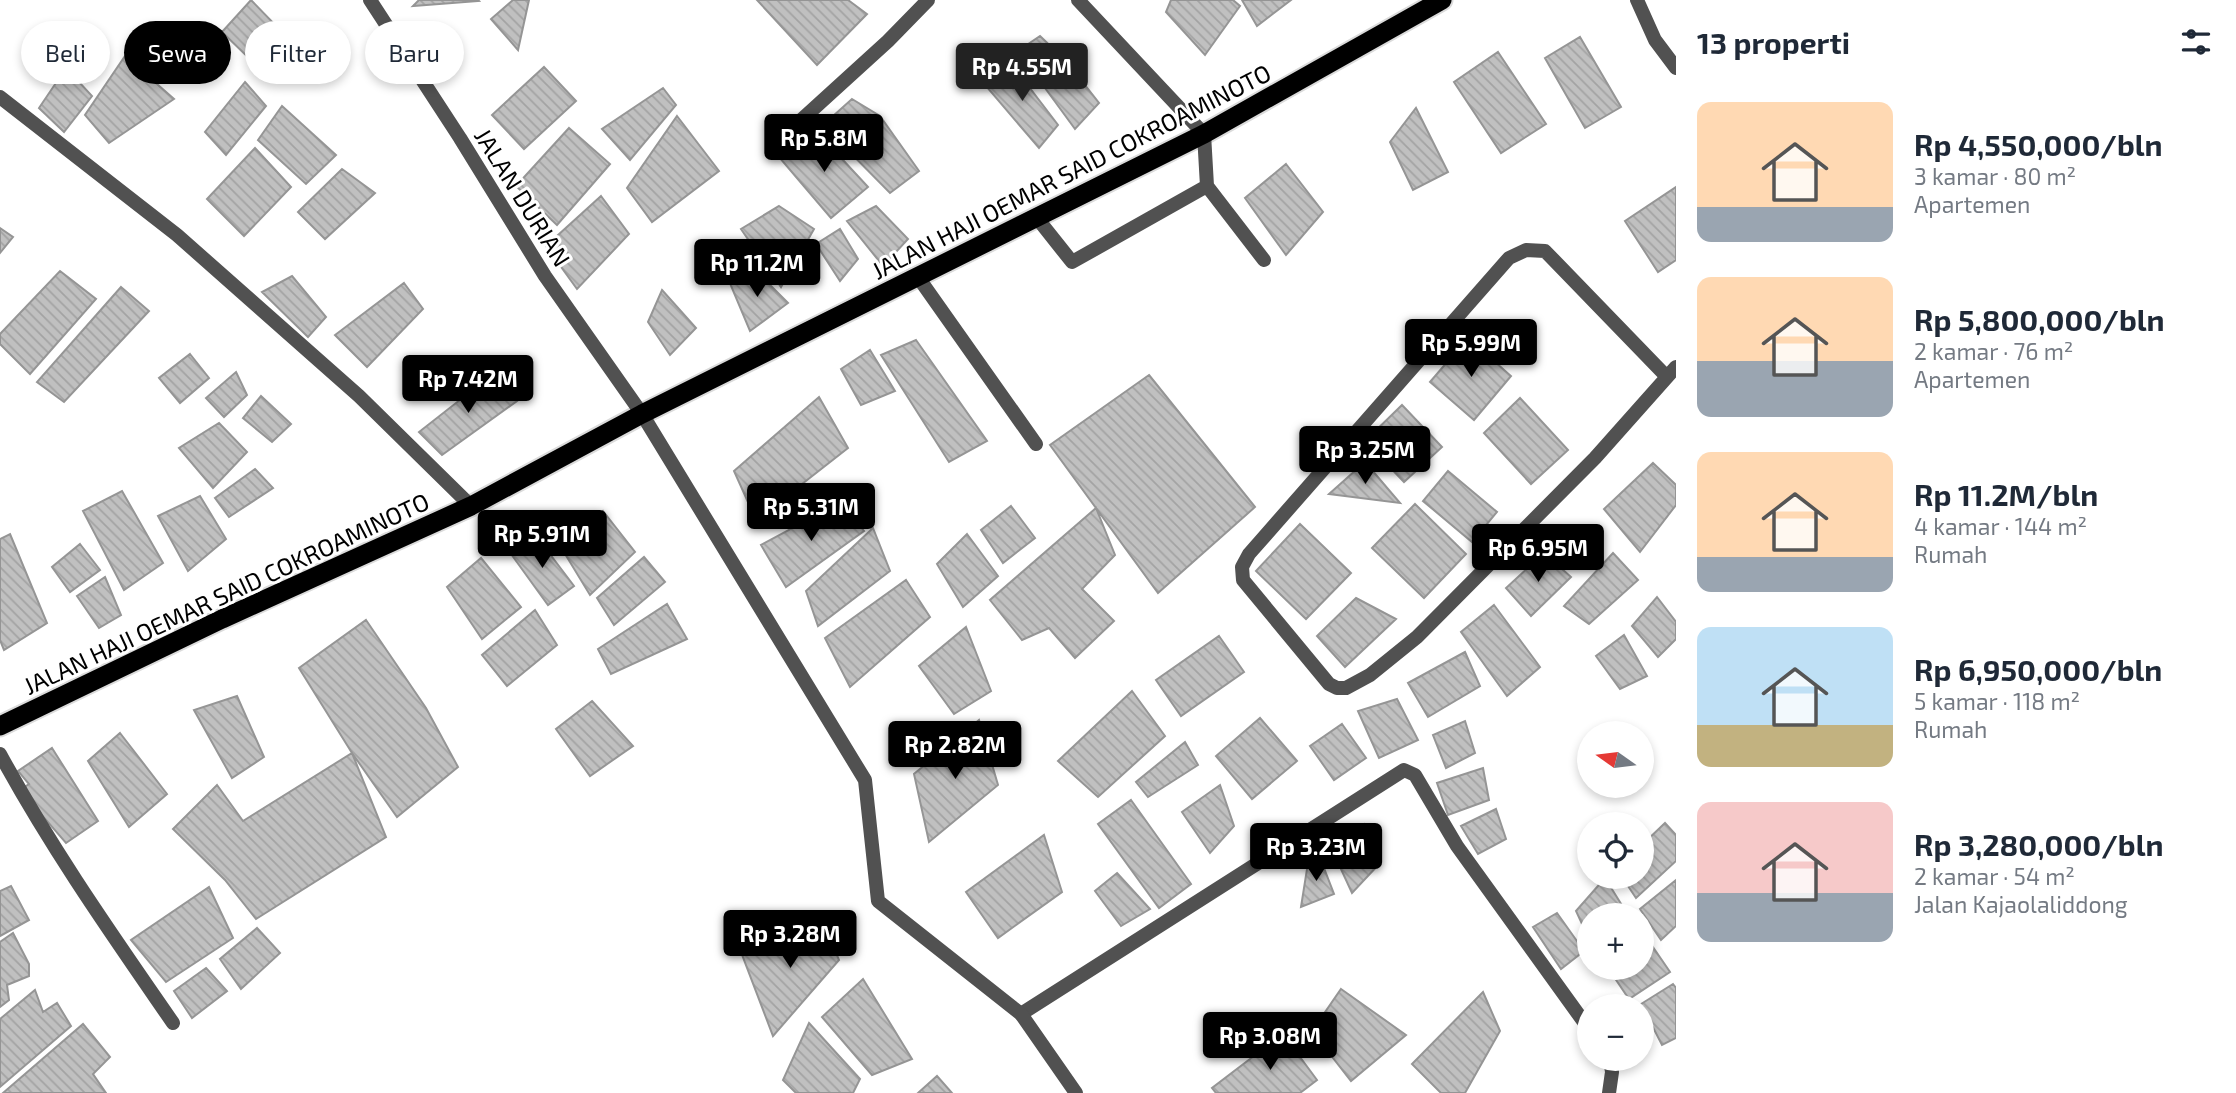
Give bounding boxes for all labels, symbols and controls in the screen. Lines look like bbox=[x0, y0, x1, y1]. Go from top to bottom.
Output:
chip: Beli bbox=[21, 21, 110, 84]
chip: Sewa bbox=[124, 21, 231, 84]
chip: Filter bbox=[245, 21, 351, 84]
chip: Baru bbox=[365, 21, 464, 84]
icon: filters bbox=[2177, 23, 2215, 61]
text: 13 properti bbox=[1697, 24, 1850, 60]
pin: Rp 4.55M bbox=[950, 43, 1094, 103]
text: Rp 4.55M bbox=[972, 52, 1072, 80]
street label: JALAN HAJI OEMAR SAID COKROAMINOTO bbox=[867, 57, 1275, 285]
pin: Rp 5.8M bbox=[759, 114, 889, 174]
street label: JALAN DURIAN bbox=[469, 123, 577, 271]
text: Rp 5.8M bbox=[780, 123, 868, 151]
text: Rp 4,550,000/bln bbox=[1914, 126, 2163, 162]
icon: home bbox=[1753, 130, 1837, 214]
text: 3 kamar · 80 m² bbox=[1914, 162, 2076, 190]
text: Apartemen bbox=[1914, 190, 2030, 218]
pin: Rp 11.2M bbox=[685, 240, 829, 299]
text: Rp 11.2M bbox=[710, 248, 804, 276]
text: Rp 5,800,000/bln bbox=[1914, 301, 2165, 337]
icon: home bbox=[1753, 305, 1837, 389]
pin: Rp 5.99M bbox=[1399, 320, 1543, 379]
text: Rp 5.99M bbox=[1421, 328, 1521, 356]
text: 2 kamar · 76 m² bbox=[1914, 337, 2073, 365]
pin: Rp 7.42M bbox=[396, 356, 540, 415]
text: Rp 7.42M bbox=[418, 364, 518, 392]
text: Apartemen bbox=[1914, 365, 2030, 393]
pin: Rp 3.25M bbox=[1293, 426, 1437, 486]
text: Rp 3.25M bbox=[1315, 435, 1415, 463]
text: Rp 11.2M/bln bbox=[1914, 476, 2098, 512]
icon: home bbox=[1753, 480, 1837, 564]
pin: Rp 5.31M bbox=[739, 484, 883, 543]
street label: JALAN HAJI OEMAR SAID COKROAMINOTO bbox=[19, 486, 433, 700]
text: Rp 5.31M bbox=[763, 492, 859, 520]
pin: Rp 5.91M bbox=[470, 510, 614, 570]
text: 4 kamar · 144 m² bbox=[1914, 512, 2087, 540]
text: Rp 5.91M bbox=[494, 519, 590, 547]
pin: Rp 6.95M bbox=[1466, 524, 1610, 584]
text: Rp 6.95M bbox=[1488, 533, 1588, 561]
text: Rumah bbox=[1914, 540, 1987, 568]
text: Rp 6,950,000/bln bbox=[1914, 651, 2162, 687]
icon: home bbox=[1753, 655, 1837, 739]
text: 5 kamar · 118 m² bbox=[1914, 687, 2080, 715]
text: Rumah bbox=[1914, 715, 1987, 743]
north arrow bbox=[1577, 721, 1654, 798]
map controls bbox=[1577, 721, 1654, 1071]
pin: Rp 2.82M bbox=[883, 722, 1027, 781]
text: Rp 2.82M bbox=[904, 730, 1006, 758]
button: locate bbox=[1577, 812, 1654, 889]
pin: Rp 3.23M bbox=[1244, 824, 1388, 883]
text: Rp 3,280,000/bln bbox=[1914, 826, 2164, 862]
icon: home bbox=[1753, 830, 1837, 914]
text: Rp 3.23M bbox=[1266, 832, 1366, 860]
text: 2 kamar · 54 m² bbox=[1914, 862, 2075, 890]
text: Jalan Kajaolaliddong bbox=[1914, 890, 2128, 918]
button: + bbox=[1577, 903, 1654, 980]
pin: Rp 3.28M bbox=[718, 911, 862, 970]
text: Rp 3.28M bbox=[739, 919, 841, 947]
button: − bbox=[1577, 994, 1654, 1071]
pin: Rp 3.08M bbox=[1198, 1012, 1342, 1072]
text: Rp 3.08M bbox=[1219, 1021, 1321, 1049]

